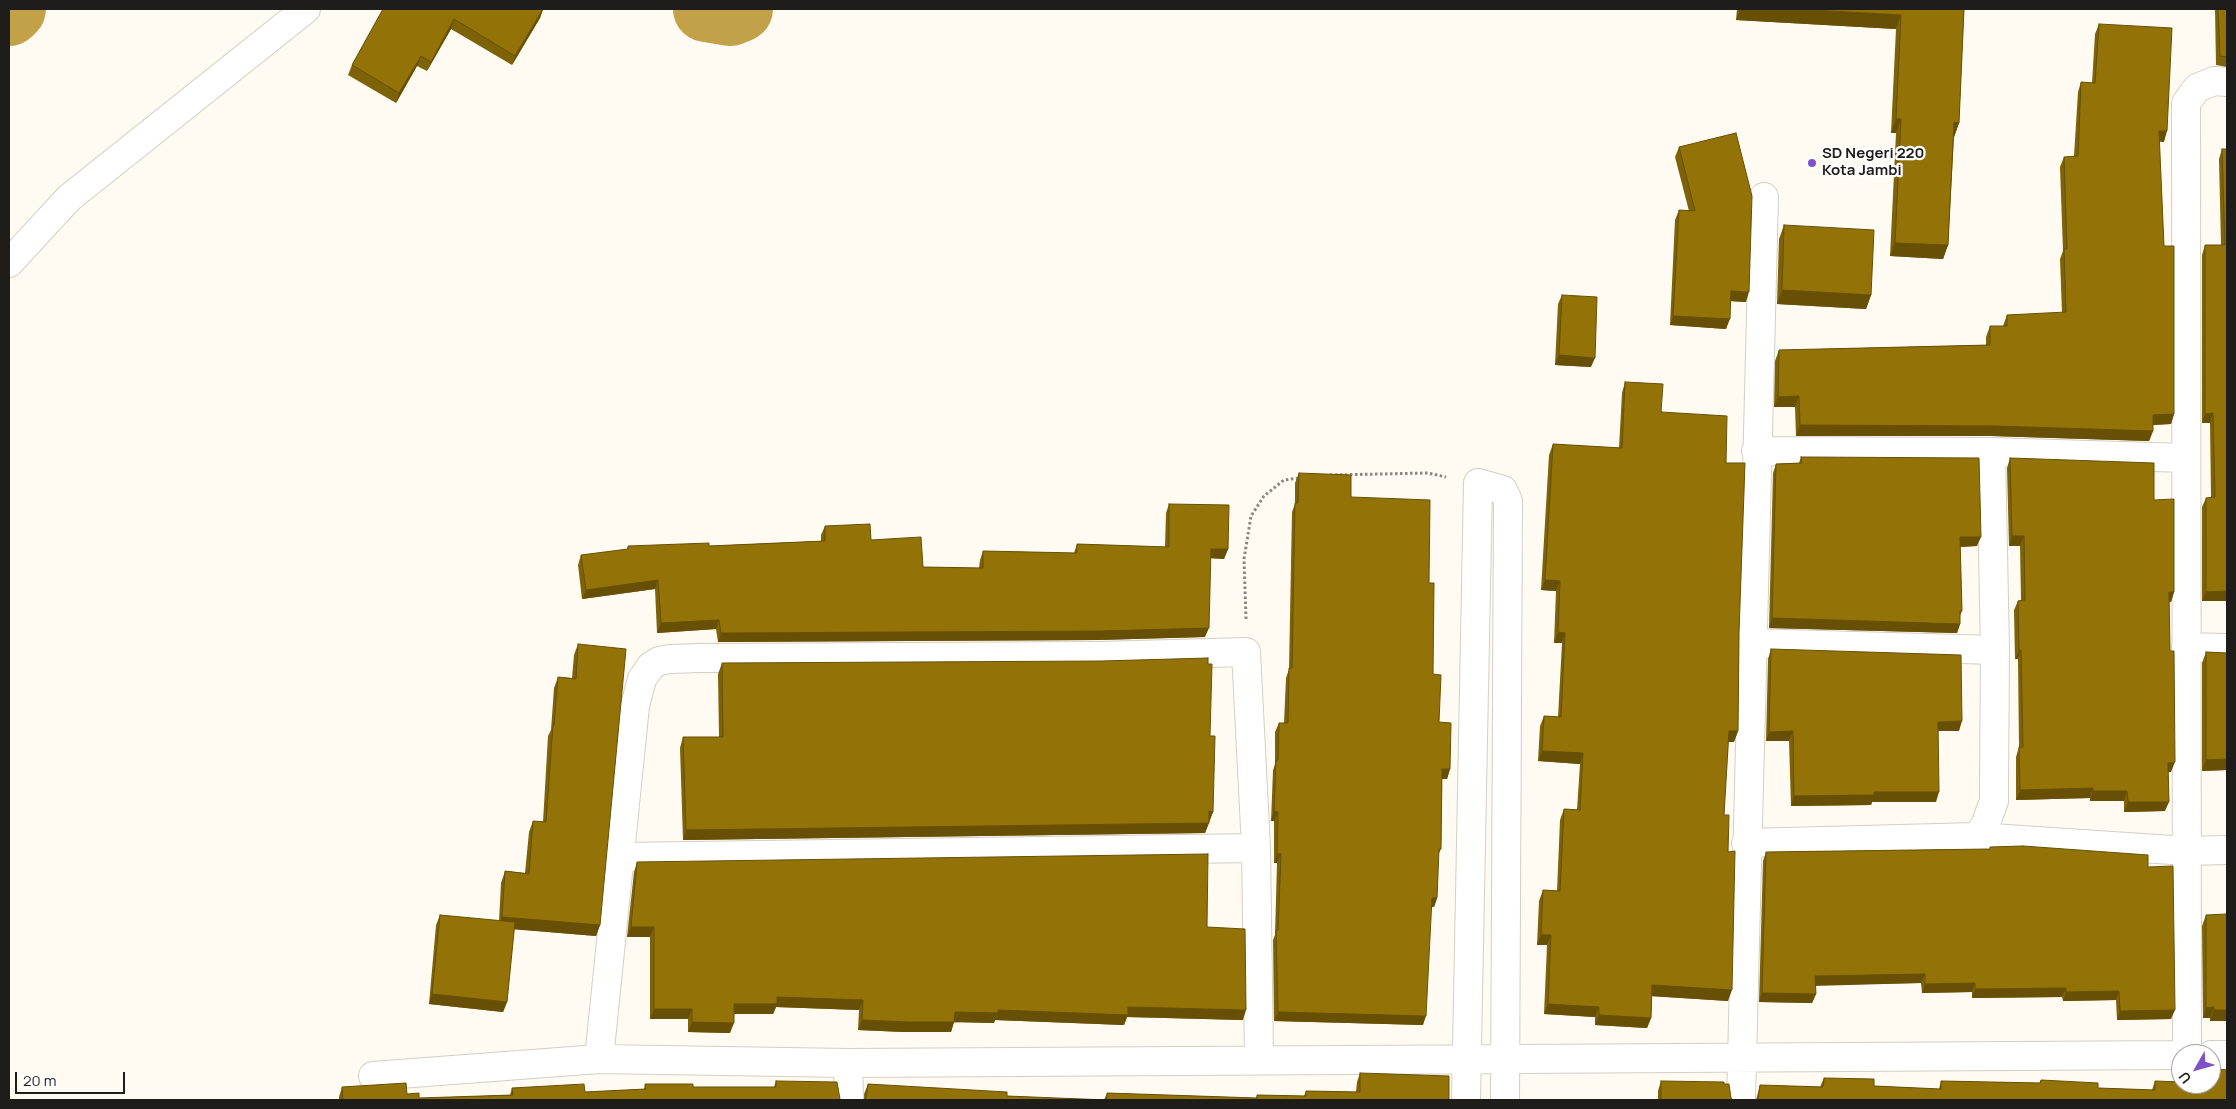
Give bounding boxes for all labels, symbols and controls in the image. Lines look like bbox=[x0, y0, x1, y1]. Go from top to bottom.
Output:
place label: SD Negeri 220 Kota Jambi bbox=[1822, 145, 1924, 180]
marker: SD Negeri 220 Kota Jambi bbox=[1806, 157, 1818, 169]
north arrow bbox=[2171, 1044, 2221, 1094]
scale bar bbox=[18, 1062, 128, 1094]
text: U bbox=[2174, 1068, 2195, 1088]
text: 20 m bbox=[23, 1070, 56, 1091]

